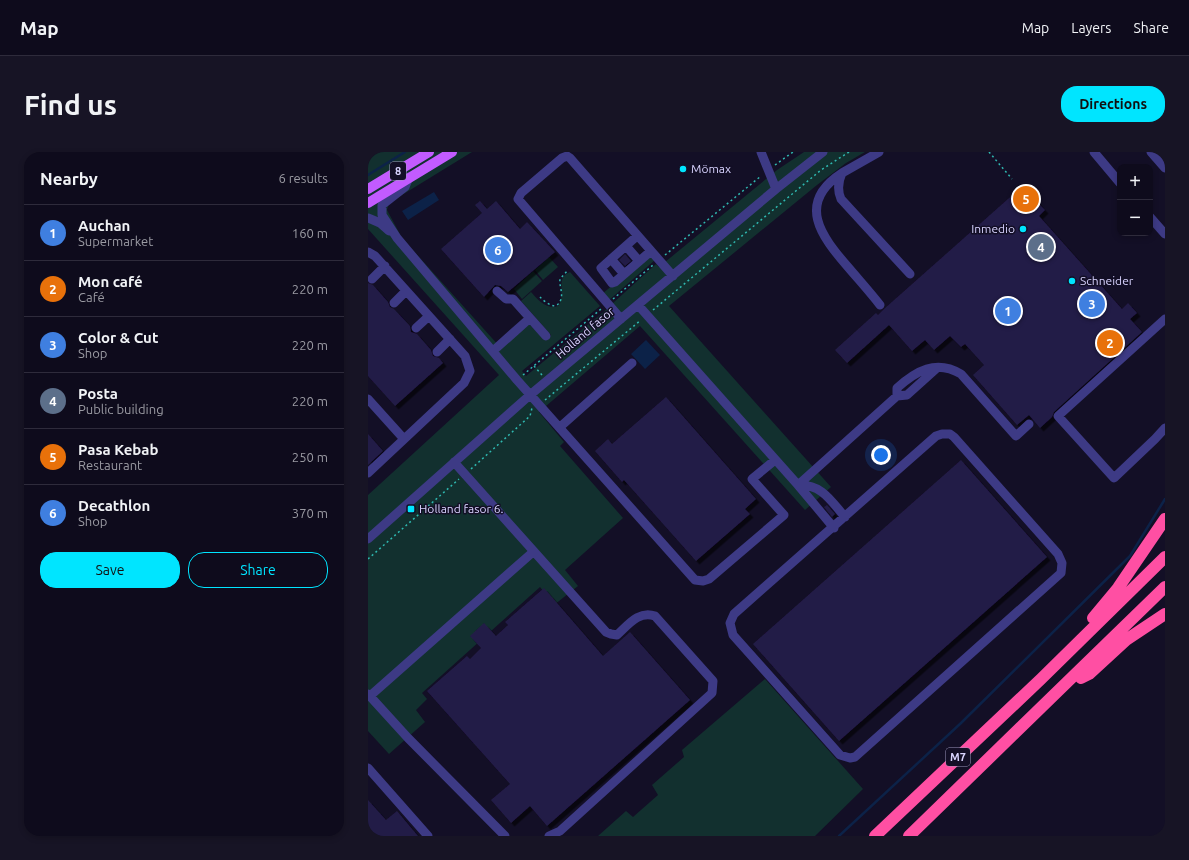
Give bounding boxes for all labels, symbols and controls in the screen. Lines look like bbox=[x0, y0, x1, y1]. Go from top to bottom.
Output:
text: Map bbox=[20, 17, 59, 39]
text: Map bbox=[1022, 20, 1049, 36]
text: Layers bbox=[1071, 20, 1111, 36]
text: Share bbox=[1133, 20, 1169, 36]
button: Directions bbox=[1061, 86, 1165, 122]
text: Find us bbox=[24, 89, 117, 120]
road number: 8 bbox=[390, 162, 406, 180]
place label: Mömax bbox=[691, 162, 731, 175]
marker: Mömax bbox=[678, 164, 688, 174]
map controls bbox=[1117, 164, 1153, 236]
button: + bbox=[1117, 164, 1153, 200]
text: Nearby bbox=[40, 169, 98, 188]
text: 6 results bbox=[278, 171, 328, 185]
pin: 5 bbox=[1013, 184, 1039, 214]
button: − bbox=[1117, 200, 1153, 236]
text: Auchan bbox=[78, 217, 130, 234]
place label: Inmedio bbox=[971, 222, 1015, 235]
marker: Inmedio bbox=[1018, 224, 1028, 234]
text: 1 bbox=[49, 226, 57, 240]
text: 160 m bbox=[292, 226, 328, 240]
pin: 4 bbox=[1028, 232, 1054, 262]
text: Supermarket bbox=[78, 234, 153, 248]
pin: 6 bbox=[485, 235, 511, 265]
text: Mon café bbox=[78, 273, 143, 290]
place label: Schneider bbox=[1080, 274, 1134, 287]
marker: Schneider bbox=[1067, 276, 1077, 286]
text: 2 bbox=[49, 282, 57, 296]
text: 220 m bbox=[292, 282, 328, 296]
pin: 3 bbox=[1079, 289, 1105, 319]
text: Café bbox=[78, 290, 105, 304]
pin: 1 bbox=[995, 296, 1021, 326]
street label: Holland fasor bbox=[553, 304, 617, 361]
pin: 2 bbox=[1097, 328, 1123, 358]
text: Color & Cut bbox=[78, 329, 158, 346]
text: 3 bbox=[49, 338, 57, 352]
text: 220 m bbox=[292, 338, 328, 352]
text: Shop bbox=[78, 346, 107, 360]
text: Posta bbox=[78, 385, 118, 402]
text: 4 bbox=[49, 394, 57, 408]
text: 220 m bbox=[292, 394, 328, 408]
text: Public building bbox=[78, 402, 164, 416]
text: Pasa Kebab bbox=[78, 441, 158, 458]
your location bbox=[871, 445, 891, 465]
text: 5 bbox=[49, 450, 57, 464]
text: 250 m bbox=[292, 450, 328, 464]
text: Restaurant bbox=[78, 458, 142, 472]
text: Decathlon bbox=[78, 497, 150, 514]
place label: Holland fasor 6. bbox=[419, 502, 504, 515]
marker: Holland fasor 6. bbox=[406, 504, 416, 514]
text: 6 bbox=[49, 506, 57, 520]
text: 370 m bbox=[292, 506, 328, 520]
text: Shop bbox=[78, 514, 107, 528]
button: Save bbox=[40, 552, 180, 588]
button: Share bbox=[188, 552, 328, 588]
road number: M7 bbox=[946, 748, 970, 766]

